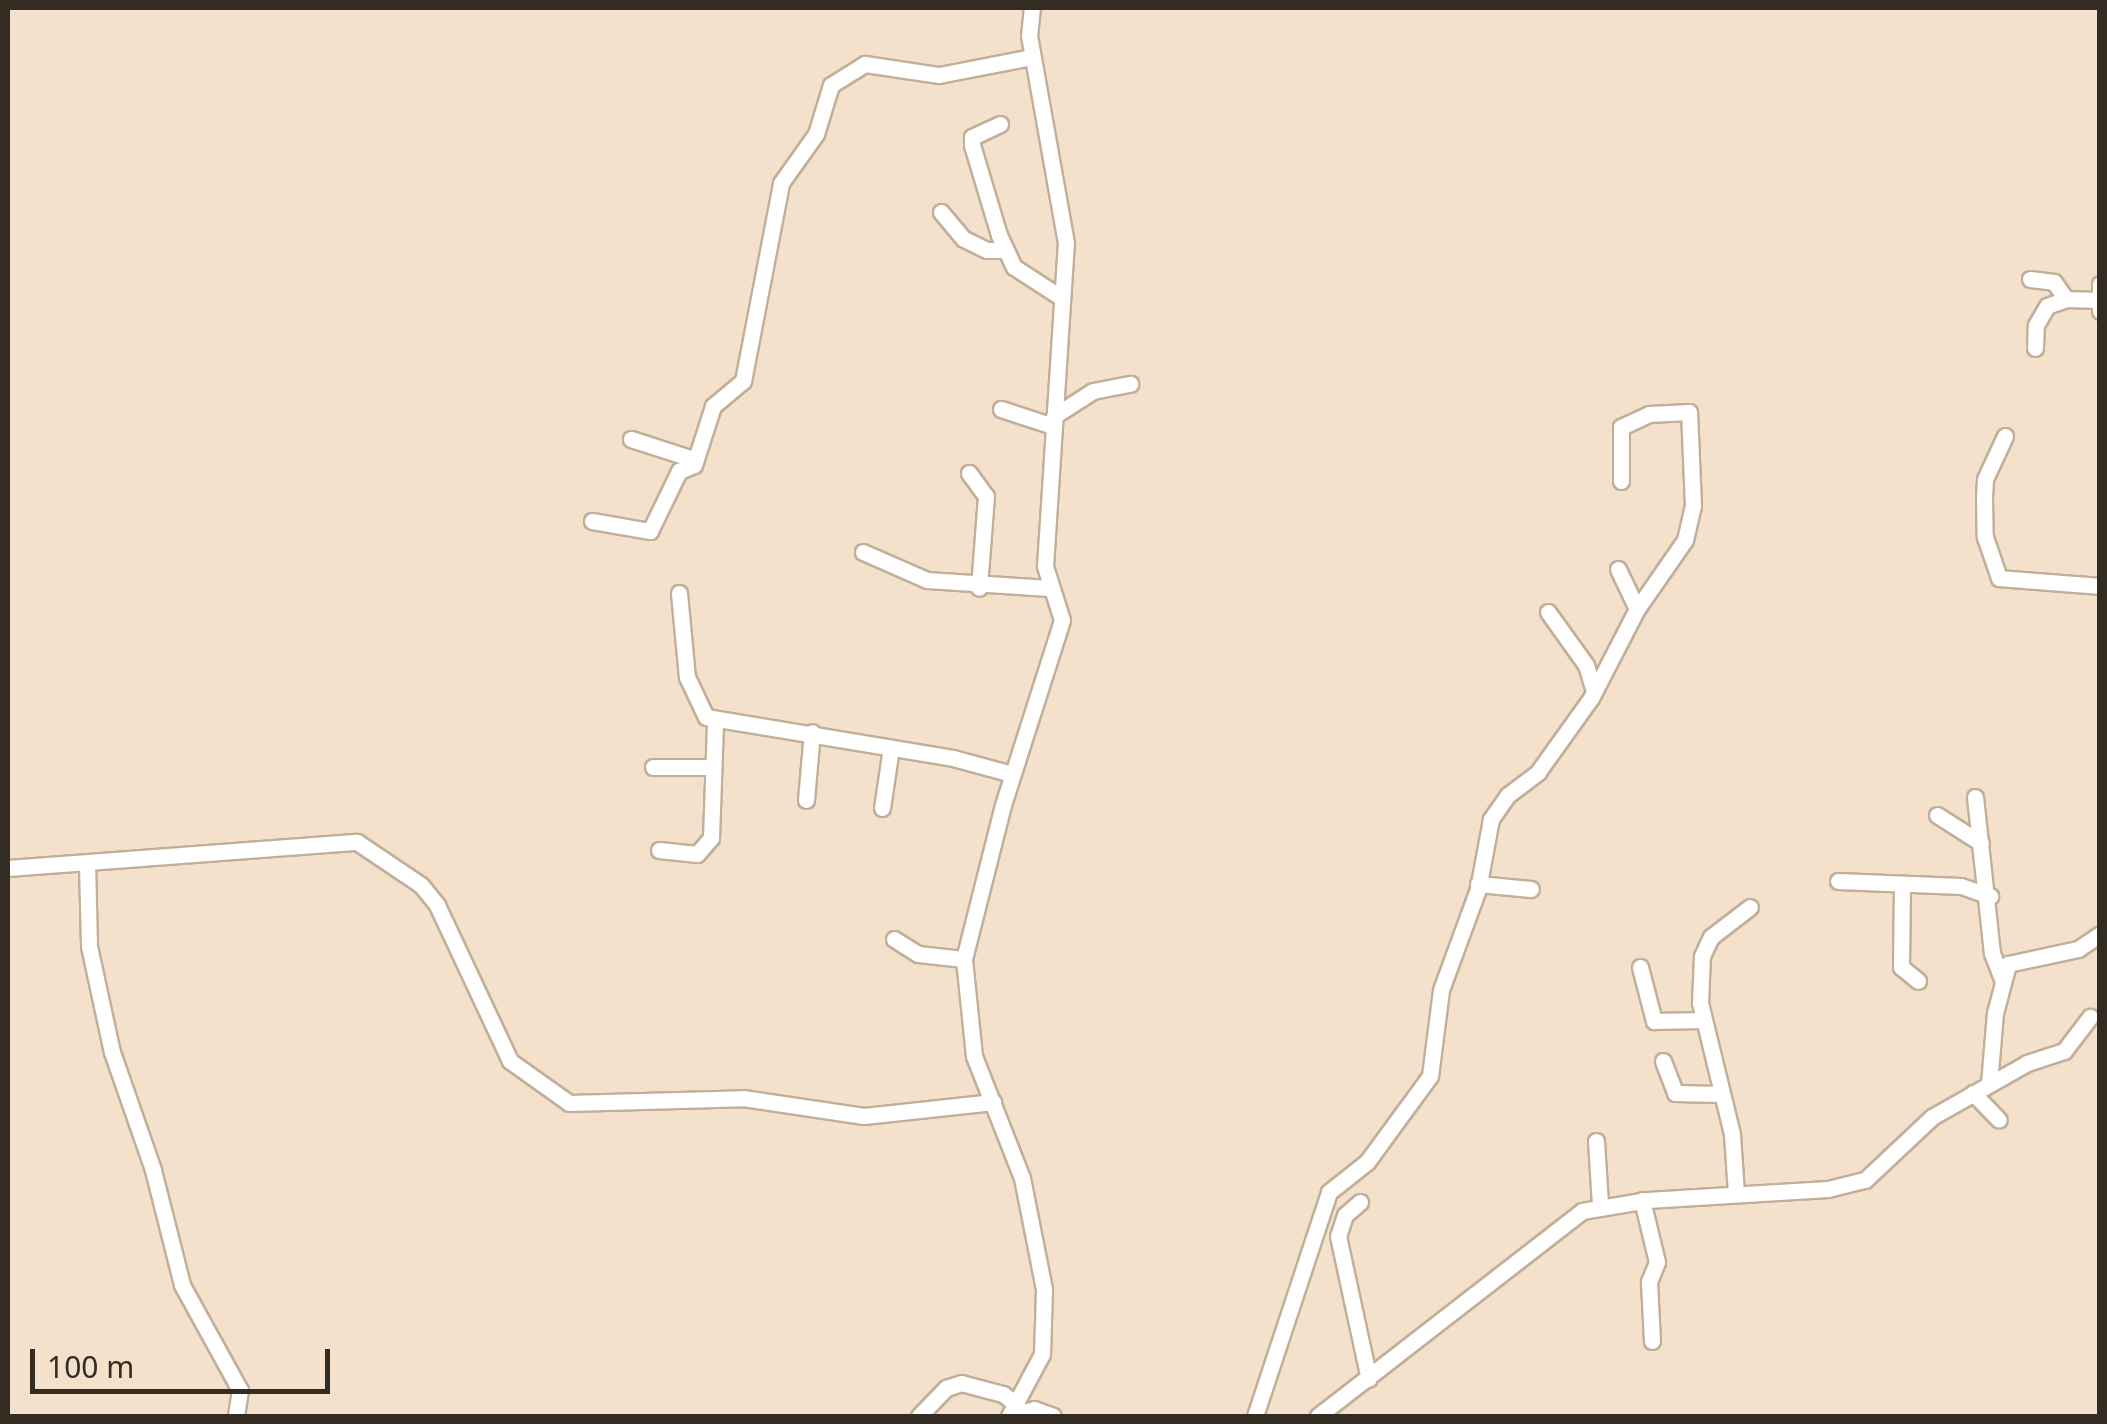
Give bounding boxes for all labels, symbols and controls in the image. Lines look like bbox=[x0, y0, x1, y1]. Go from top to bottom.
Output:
scale bar bbox=[35, 1329, 335, 1391]
text: 100 m bbox=[47, 1346, 134, 1387]

